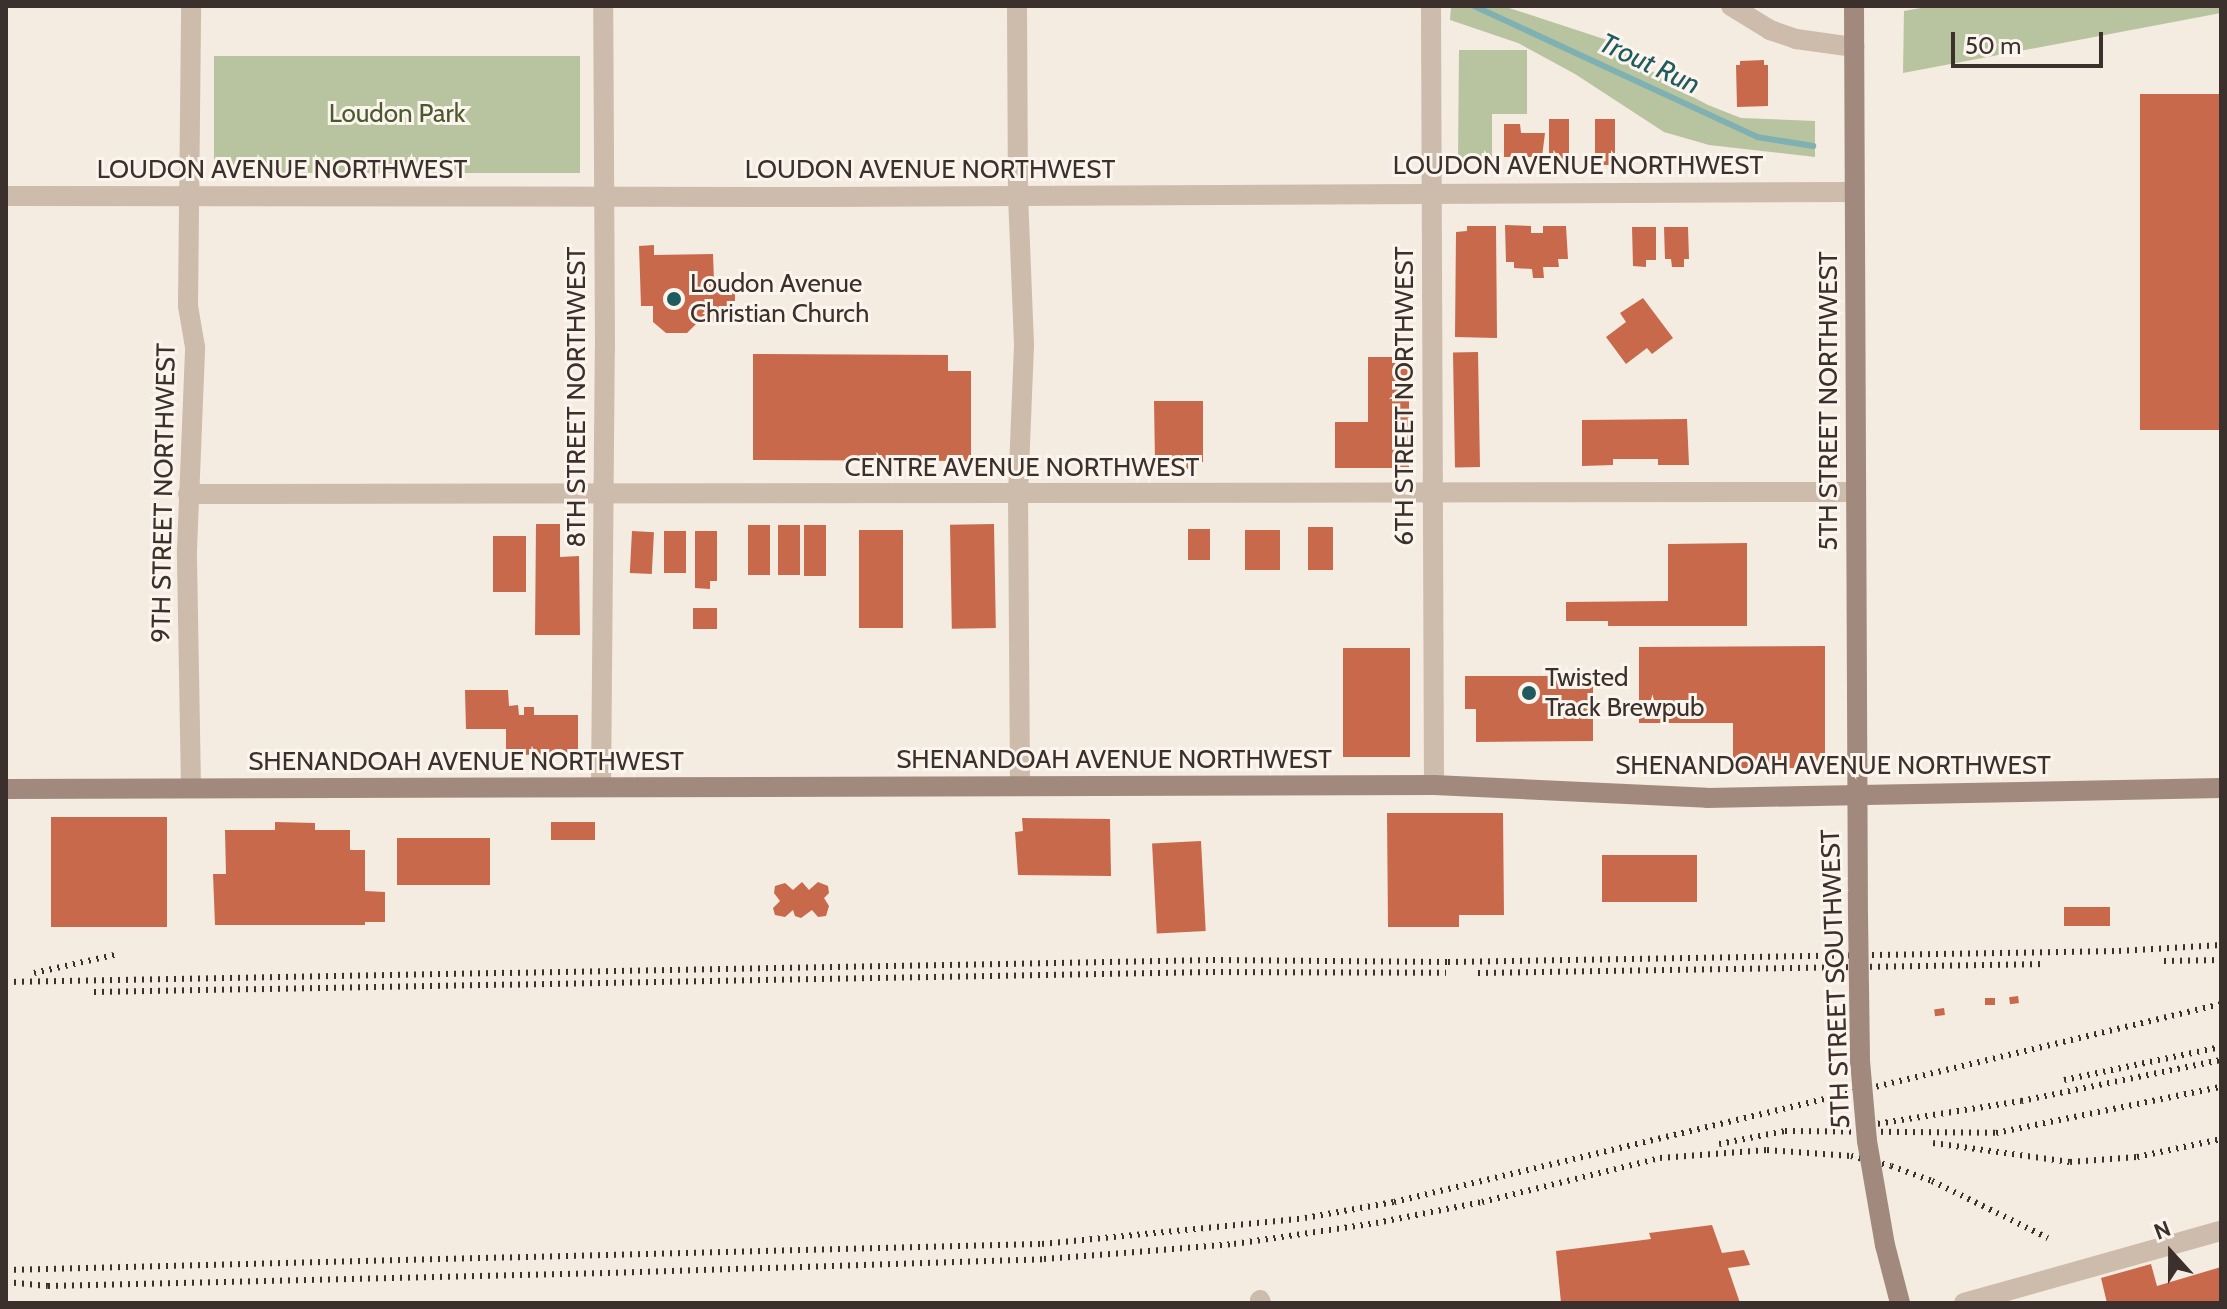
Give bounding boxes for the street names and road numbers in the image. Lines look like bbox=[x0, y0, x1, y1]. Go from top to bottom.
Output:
street label: LOUDON AVENUE NORTHWEST bbox=[1393, 150, 1763, 182]
street label: LOUDON AVENUE NORTHWEST bbox=[97, 154, 467, 186]
street label: LOUDON AVENUE NORTHWEST bbox=[745, 154, 1115, 186]
street label: 6TH STREET NORTHWEST bbox=[1389, 246, 1421, 546]
street label: 8TH STREET NORTHWEST bbox=[561, 247, 593, 547]
street label: 5TH STREET NORTHWEST bbox=[1813, 251, 1845, 551]
street label: 9TH STREET NORTHWEST bbox=[146, 343, 182, 643]
street label: CENTRE AVENUE NORTHWEST bbox=[845, 452, 1199, 484]
street label: SHENANDOAH AVENUE NORTHWEST bbox=[896, 744, 1332, 776]
street label: SHENANDOAH AVENUE NORTHWEST bbox=[248, 746, 684, 778]
street label: SHENANDOAH AVENUE NORTHWEST bbox=[1615, 750, 2051, 782]
street label: 5TH STREET SOUTHWEST bbox=[1815, 829, 1857, 1129]

